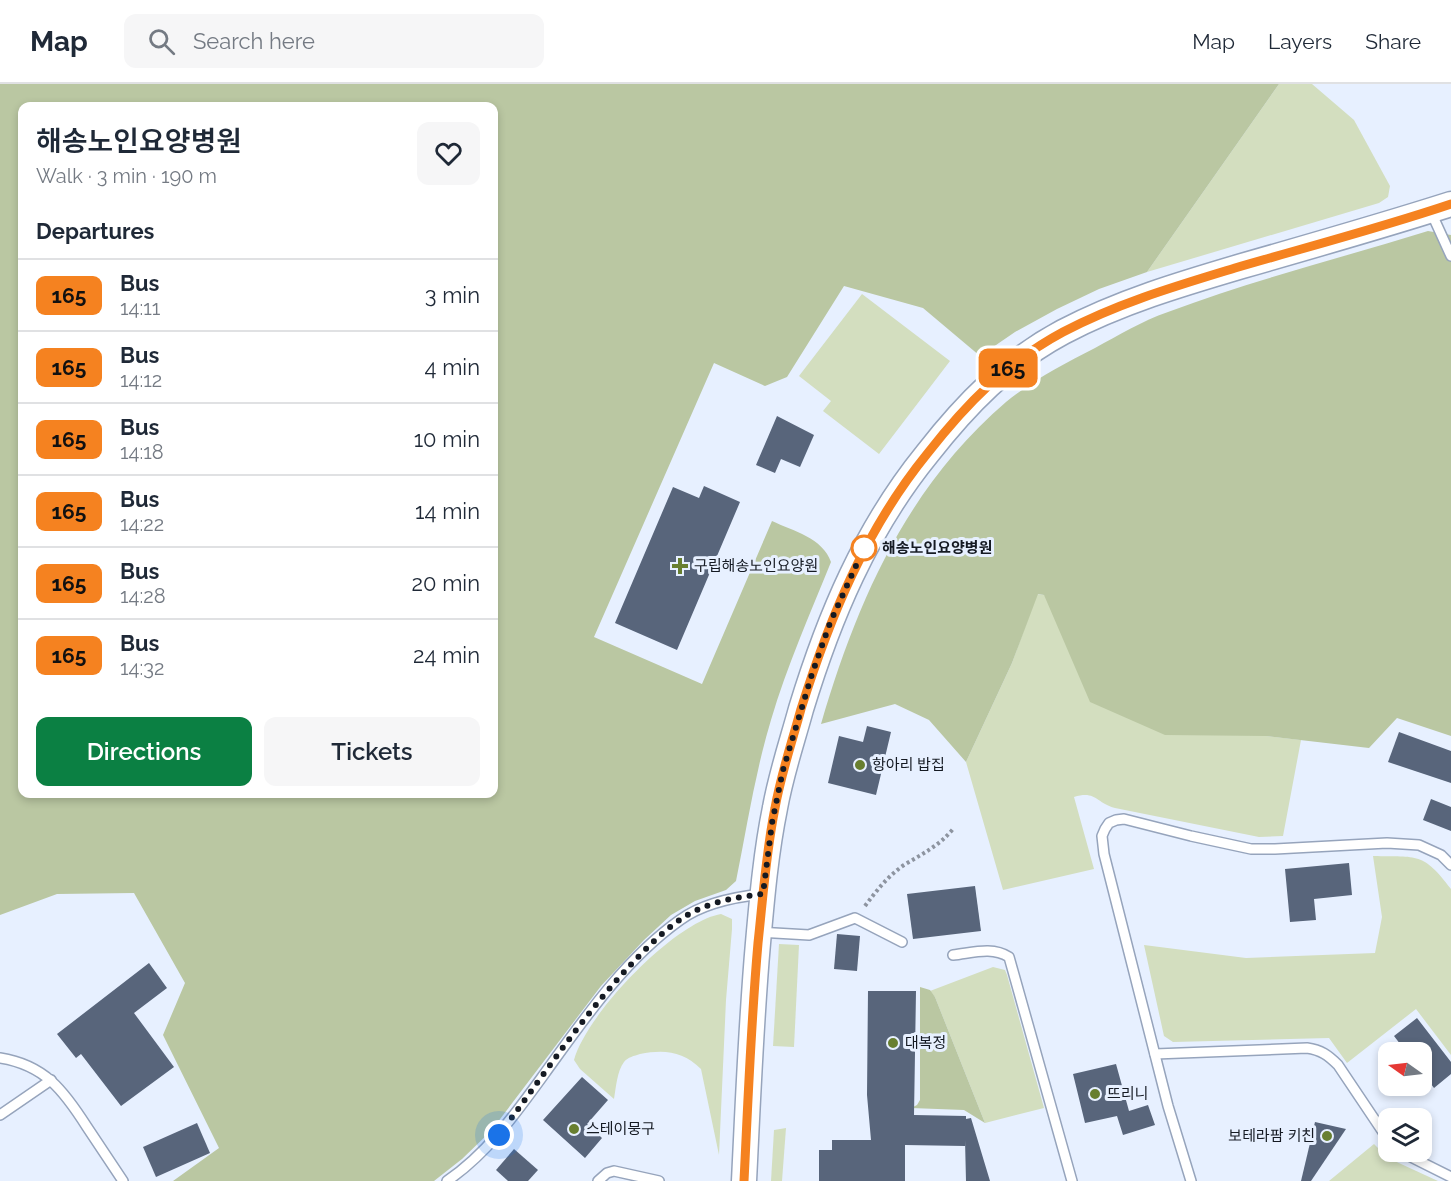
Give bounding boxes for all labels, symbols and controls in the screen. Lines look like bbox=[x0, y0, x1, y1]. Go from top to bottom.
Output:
search box bbox=[124, 14, 544, 68]
text: Map bbox=[30, 25, 88, 58]
icon: search bbox=[145, 25, 178, 58]
text: Search here bbox=[193, 28, 315, 54]
text: Map bbox=[1192, 29, 1235, 54]
text: Layers bbox=[1268, 29, 1332, 54]
text: Share bbox=[1365, 29, 1421, 54]
button: heart bbox=[417, 122, 480, 185]
text: 해송노인요양병원 bbox=[36, 125, 242, 158]
text: Walk · 3 min · 190 m bbox=[36, 164, 217, 188]
text: Departures bbox=[36, 218, 154, 244]
text: Bus bbox=[120, 270, 159, 296]
text: 3 min bbox=[425, 282, 480, 308]
text: 165 bbox=[52, 283, 86, 308]
text: 14:11 bbox=[120, 296, 160, 320]
text: Bus bbox=[120, 342, 159, 368]
line badge: 165 bbox=[974, 348, 1042, 388]
text: 4 min bbox=[425, 354, 480, 380]
text: 165 bbox=[52, 355, 86, 380]
text: 165 bbox=[991, 356, 1025, 381]
text: 14:12 bbox=[120, 368, 162, 392]
text: Bus bbox=[120, 414, 159, 440]
text: 10 min bbox=[414, 426, 480, 452]
text: 165 bbox=[52, 427, 86, 452]
text: 14:18 bbox=[120, 440, 164, 464]
text: Bus bbox=[120, 486, 159, 512]
text: 14 min bbox=[415, 498, 480, 524]
text: 165 bbox=[52, 499, 86, 524]
text: 14:22 bbox=[120, 512, 164, 536]
marker: 해송노인요양병원 bbox=[851, 535, 877, 561]
place label: 해송노인요양병원 bbox=[882, 539, 992, 557]
marker: 구립해송노인요양원 bbox=[671, 557, 689, 575]
place label: 구립해송노인요양원 bbox=[694, 557, 818, 575]
text: Bus bbox=[120, 558, 159, 584]
text: 20 min bbox=[412, 570, 480, 596]
text: 165 bbox=[52, 571, 86, 596]
text: 14:28 bbox=[120, 584, 166, 608]
text: Bus bbox=[120, 630, 159, 656]
text: 24 min bbox=[413, 642, 480, 668]
text: 165 bbox=[52, 643, 86, 668]
text: 14:32 bbox=[120, 656, 164, 680]
button: Directions bbox=[36, 717, 252, 786]
button: Tickets bbox=[264, 717, 480, 786]
place label: 항아리 밥집 bbox=[872, 756, 945, 774]
marker: 항아리 밥집 bbox=[853, 758, 867, 772]
place label: 대복정 bbox=[905, 1034, 946, 1052]
marker: 대복정 bbox=[886, 1036, 900, 1050]
north arrow bbox=[1378, 1042, 1432, 1096]
map controls bbox=[1378, 1042, 1432, 1162]
place label: 뜨리니 bbox=[1107, 1085, 1148, 1103]
marker: 뜨리니 bbox=[1088, 1087, 1102, 1101]
button: layers bbox=[1378, 1108, 1432, 1162]
your location bbox=[484, 1120, 514, 1150]
place label: 스테이뭉구 bbox=[586, 1120, 655, 1138]
marker: 스테이뭉구 bbox=[567, 1122, 581, 1136]
place label: 보테라팜 키친 bbox=[1228, 1127, 1315, 1145]
marker: 보테라팜 키친 bbox=[1320, 1129, 1334, 1143]

